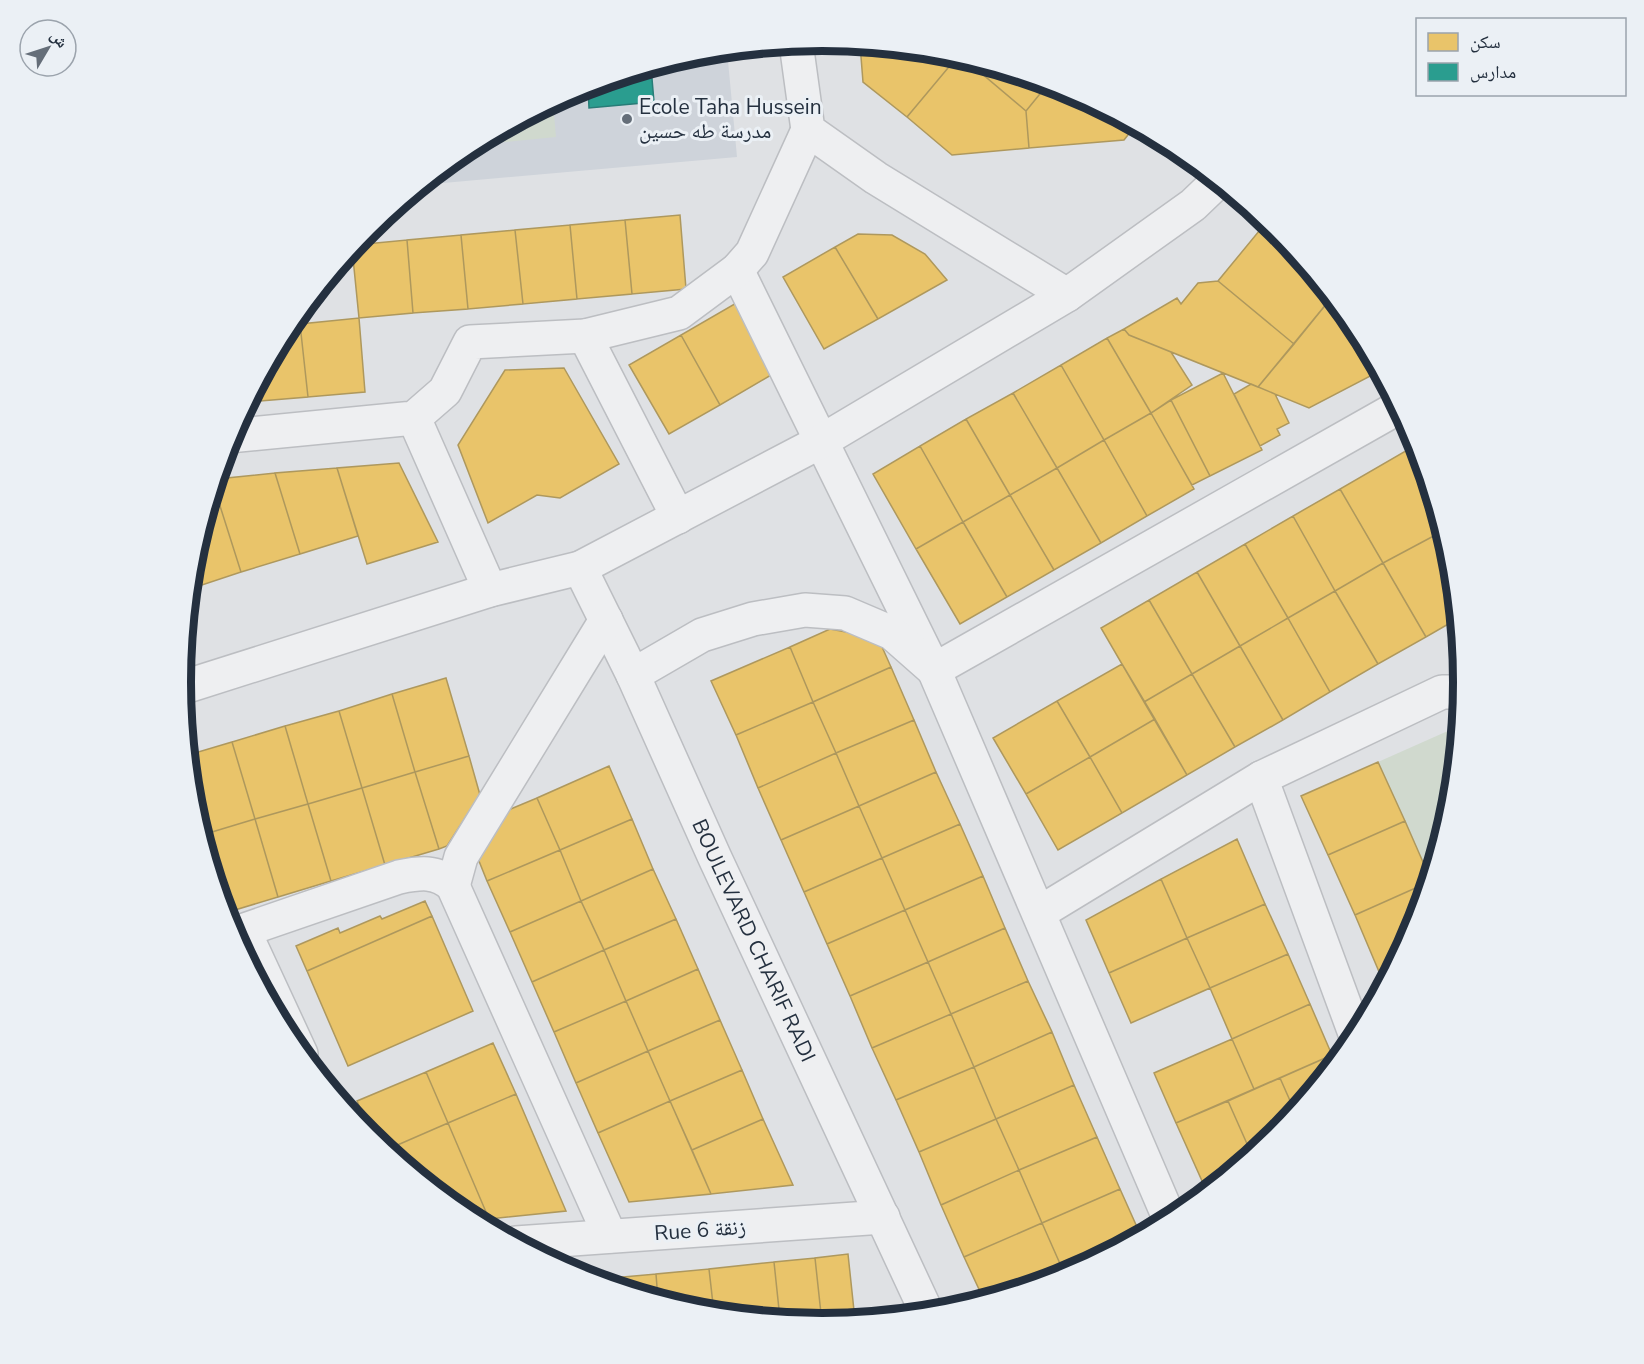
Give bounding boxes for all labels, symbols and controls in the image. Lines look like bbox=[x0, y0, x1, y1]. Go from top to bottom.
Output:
north arrow bbox=[18, 18, 78, 78]
legend bbox=[1416, 18, 1626, 96]
text: ش bbox=[45, 26, 73, 53]
text: سكن bbox=[1470, 30, 1501, 54]
text: مدارس bbox=[1470, 60, 1516, 84]
place label: Ecole Taha Hussein مدرسة طه حسين bbox=[639, 93, 822, 145]
marker: Ecole Taha Hussein مدرسة طه حسين bbox=[620, 112, 634, 126]
street label: BOULEVARD CHARIF RADI bbox=[685, 815, 822, 1066]
street label: Rue 6 زنقة bbox=[653, 1213, 747, 1247]

